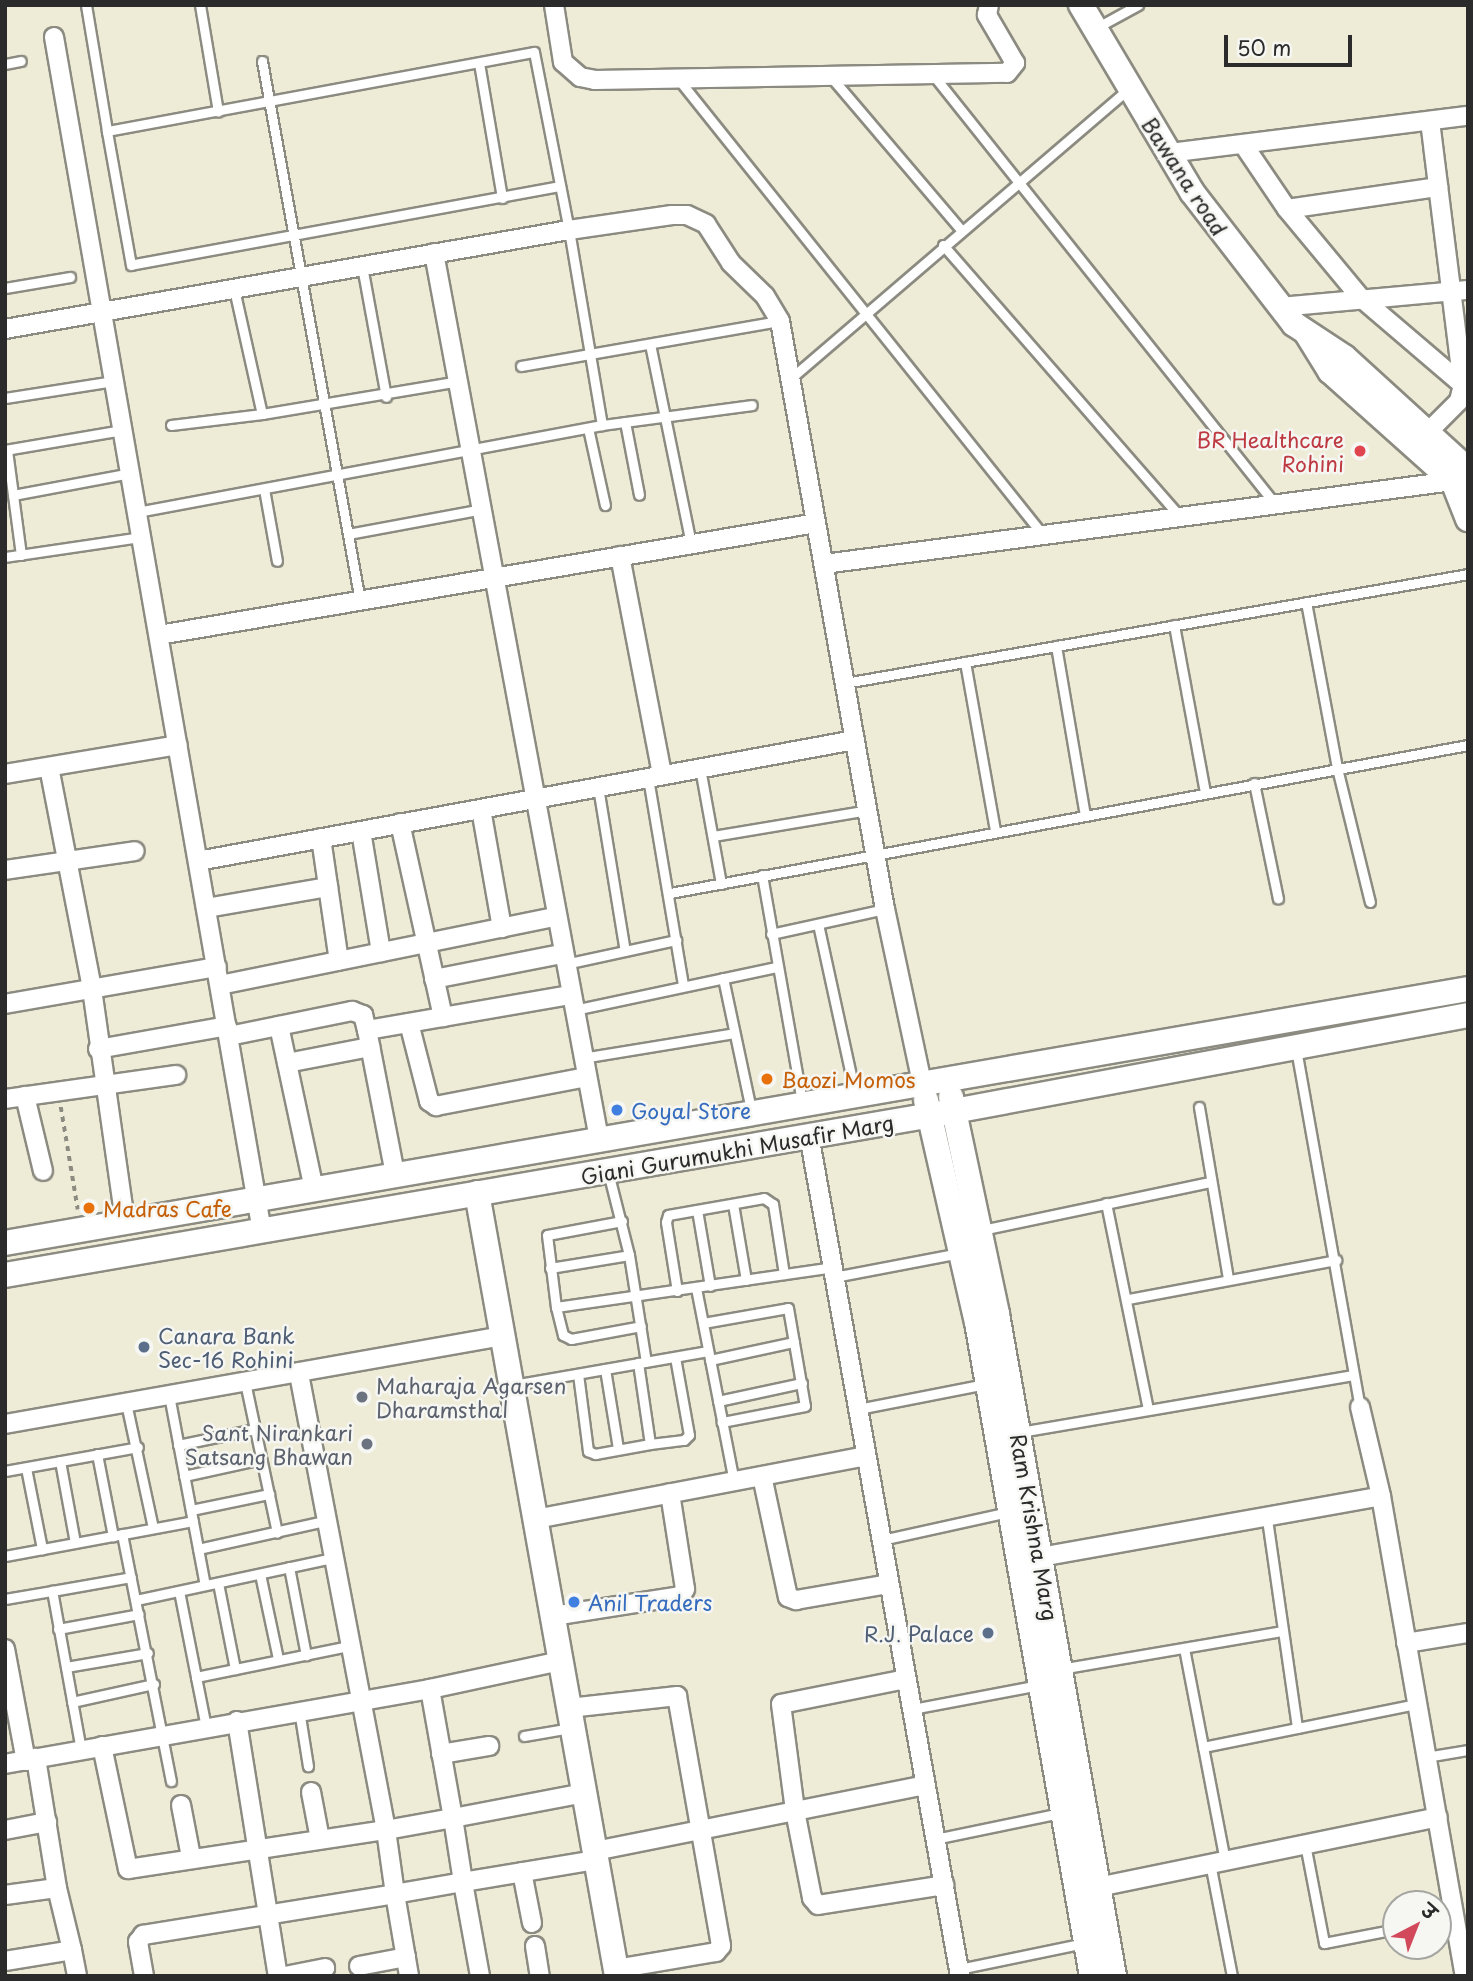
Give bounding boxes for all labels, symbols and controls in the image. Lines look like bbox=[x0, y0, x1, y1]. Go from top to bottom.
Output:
scale bar bbox=[1228, 21, 1356, 65]
text: 50 m bbox=[1237, 31, 1291, 63]
street label: Bawana road bbox=[1138, 112, 1232, 240]
place label: BR Healthcare Rohini bbox=[1196, 426, 1344, 476]
marker: BR Healthcare Rohini bbox=[1350, 441, 1370, 461]
place label: Baozi Momos bbox=[781, 1066, 916, 1092]
marker: Baozi Momos bbox=[759, 1071, 775, 1087]
place label: Goyal Store bbox=[631, 1097, 751, 1123]
marker: Goyal Store bbox=[609, 1102, 625, 1118]
street label: Giani Gurumukhi Musafir Marg bbox=[578, 1109, 896, 1189]
place label: Madras Cafe bbox=[103, 1195, 233, 1221]
marker: Madras Cafe bbox=[81, 1200, 97, 1216]
place label: Canara Bank Sec-16 Rohini bbox=[158, 1322, 295, 1372]
marker: Canara Bank Sec-16 Rohini bbox=[136, 1339, 152, 1355]
place label: Maharaja Agarsen Dharamsthal bbox=[376, 1372, 566, 1422]
marker: Maharaja Agarsen Dharamsthal bbox=[354, 1389, 370, 1405]
place label: Sant Nirankari Satsang Bhawan bbox=[184, 1419, 353, 1469]
street label: Ram Krishna Marg bbox=[1006, 1430, 1064, 1624]
marker: Sant Nirankari Satsang Bhawan bbox=[359, 1436, 375, 1452]
place label: Anil Traders bbox=[588, 1589, 712, 1615]
marker: Anil Traders bbox=[566, 1594, 582, 1610]
place label: R.J. Palace bbox=[862, 1620, 974, 1646]
marker: R.J. Palace bbox=[980, 1625, 996, 1641]
north arrow bbox=[1382, 1890, 1452, 1960]
text: उ bbox=[1416, 1896, 1444, 1926]

